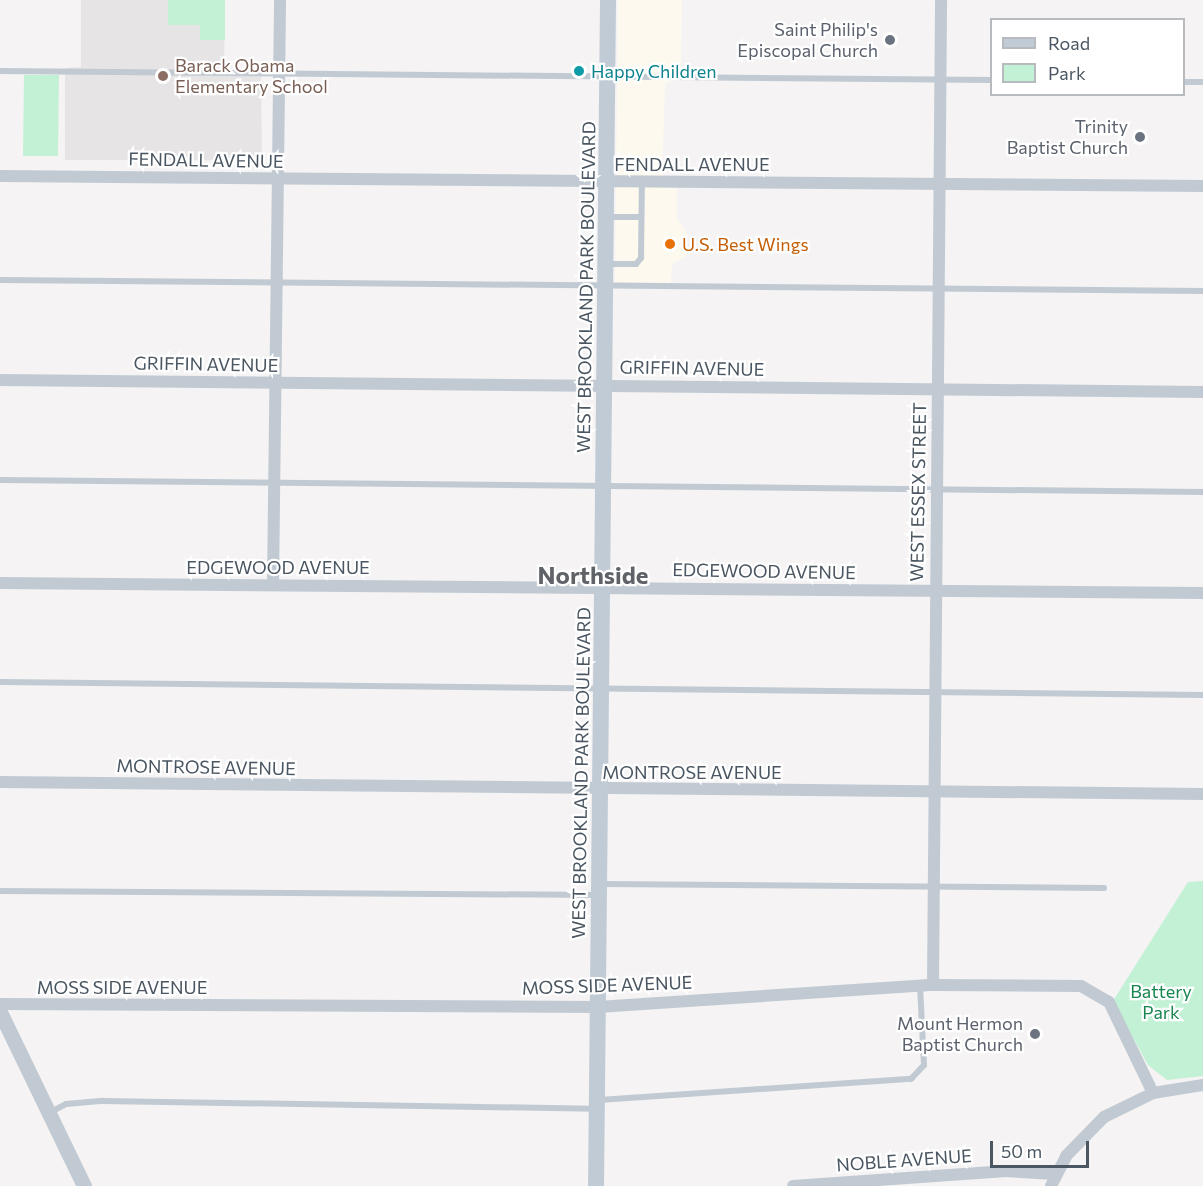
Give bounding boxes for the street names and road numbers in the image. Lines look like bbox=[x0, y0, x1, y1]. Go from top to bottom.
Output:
street label: WEST BROOKLAND PARK BOULEVARD bbox=[572, 121, 600, 453]
street label: FENDALL AVENUE bbox=[128, 148, 284, 172]
street label: FENDALL AVENUE bbox=[614, 153, 770, 175]
street label: GRIFFIN AVENUE bbox=[134, 352, 278, 376]
street label: GRIFFIN AVENUE bbox=[620, 356, 764, 380]
street label: WEST ESSEX STREET bbox=[906, 402, 930, 582]
street label: EDGEWOOD AVENUE bbox=[186, 556, 370, 578]
street label: EDGEWOOD AVENUE bbox=[672, 559, 856, 583]
street label: WEST BROOKLAND PARK BOULEVARD bbox=[567, 607, 595, 939]
street label: MONTROSE AVENUE bbox=[116, 755, 296, 779]
street label: MONTROSE AVENUE bbox=[602, 761, 782, 783]
street label: MOSS SIDE AVENUE bbox=[521, 971, 693, 999]
street label: MOSS SIDE AVENUE bbox=[37, 976, 207, 998]
street label: NOBLE AVENUE bbox=[835, 1144, 973, 1176]

